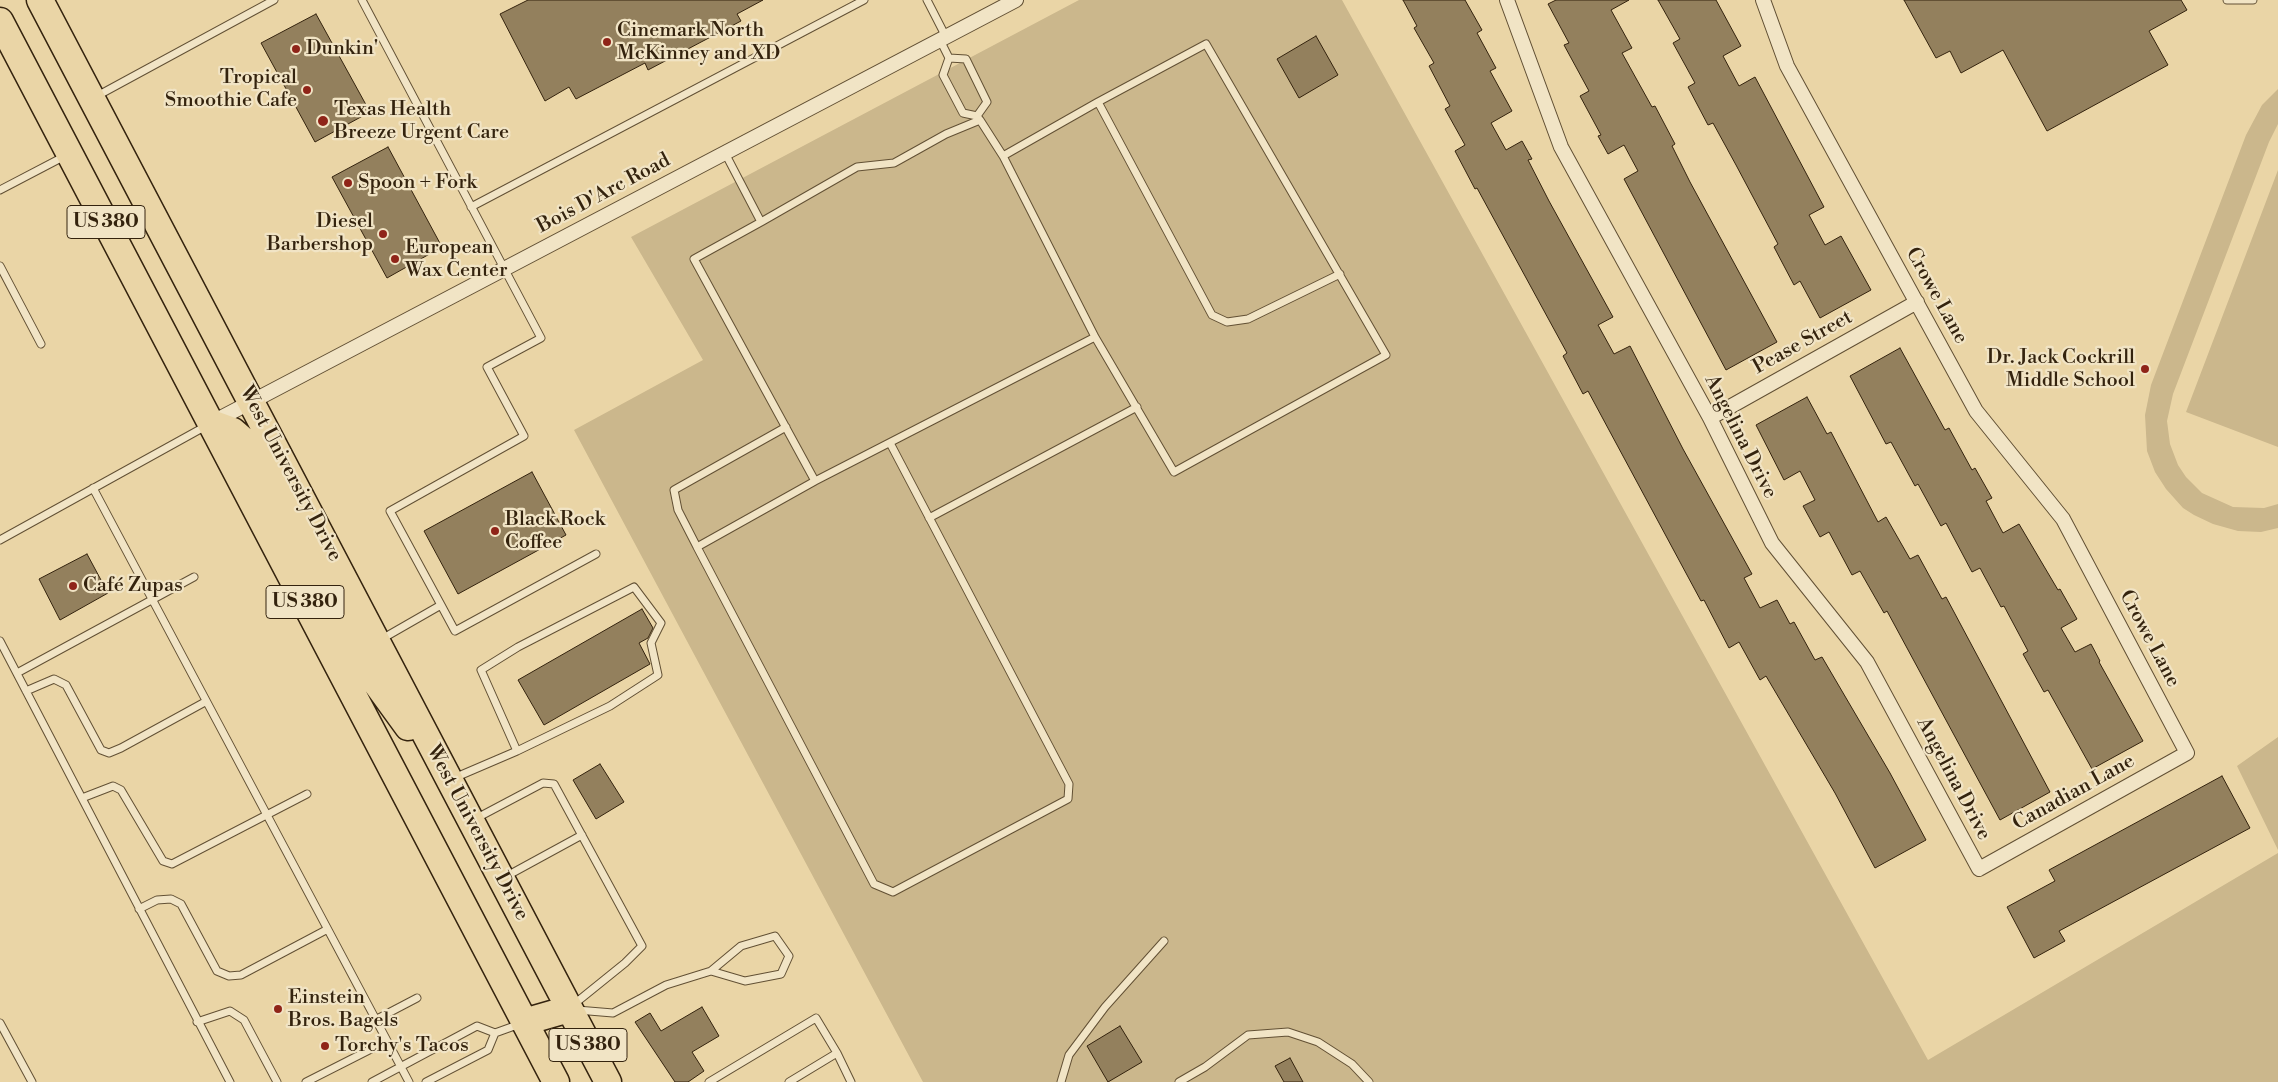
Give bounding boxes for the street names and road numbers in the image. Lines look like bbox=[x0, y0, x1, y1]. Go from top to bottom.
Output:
street label: Bois D'Arc Road bbox=[533, 149, 675, 239]
road number: US 380 bbox=[67, 206, 145, 238]
street label: Crowe Lane bbox=[1900, 244, 1972, 348]
street label: Pease Street bbox=[1749, 306, 1857, 380]
street label: Angelina Drive bbox=[1699, 371, 1781, 503]
street label: West University Drive bbox=[234, 382, 346, 566]
road number: US 380 bbox=[266, 586, 344, 618]
street label: Crowe Lane bbox=[2113, 586, 2185, 692]
street label: Angelina Drive bbox=[1911, 714, 1995, 844]
street label: West University Drive bbox=[421, 741, 533, 925]
street label: Canadian Lane bbox=[2009, 750, 2139, 836]
road number: US 380 bbox=[549, 1028, 627, 1062]

